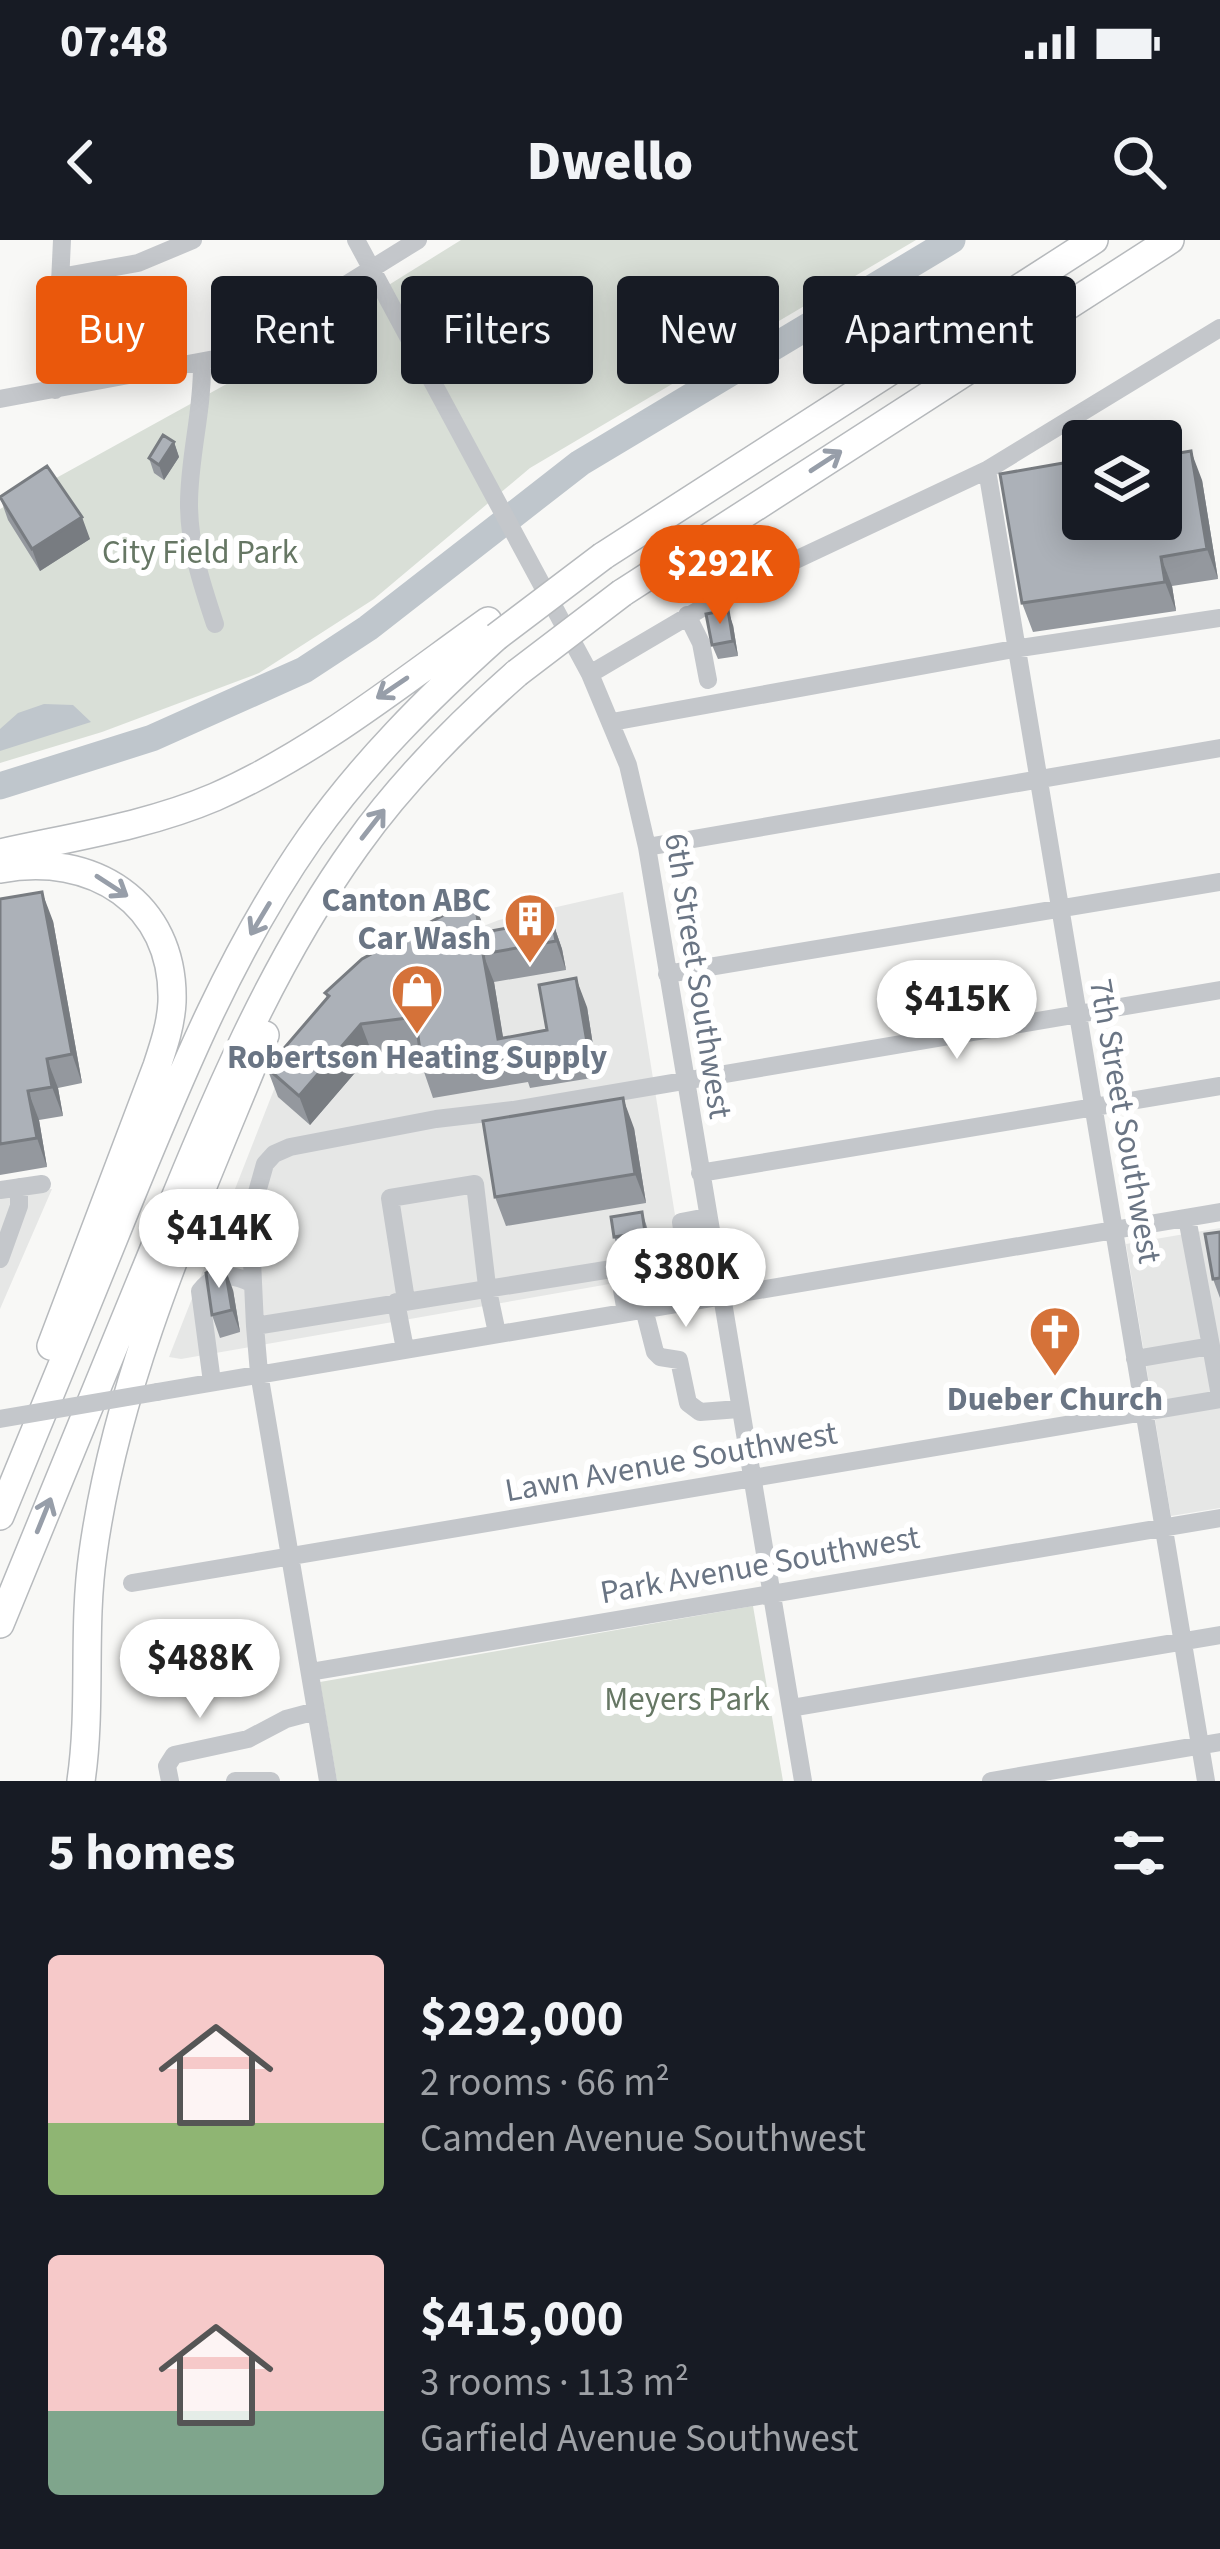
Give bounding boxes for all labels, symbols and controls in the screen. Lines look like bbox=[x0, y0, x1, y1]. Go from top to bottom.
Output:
text: 07:48 bbox=[60, 10, 169, 74]
text: Dwello bbox=[527, 124, 693, 201]
icon: back bbox=[48, 129, 114, 195]
icon: search bbox=[1106, 129, 1172, 195]
chip: Buy bbox=[36, 276, 187, 384]
chip: Rent bbox=[211, 276, 377, 384]
chip: Filters bbox=[401, 276, 593, 384]
chip: New bbox=[617, 276, 779, 384]
chip: Apartment bbox=[803, 276, 1076, 384]
map controls bbox=[1062, 420, 1182, 540]
button: layers bbox=[1062, 420, 1182, 540]
one-way arrow bbox=[808, 449, 842, 474]
pin: $292K bbox=[636, 525, 804, 627]
park label: City Field Park bbox=[102, 529, 299, 576]
text: $292K bbox=[667, 536, 773, 592]
one-way arrow bbox=[376, 675, 409, 700]
one-way arrow bbox=[359, 808, 386, 840]
street label: 6th Street Southwest bbox=[652, 830, 744, 1122]
one-way arrow bbox=[94, 874, 128, 898]
place label: Canton ABC Car Wash bbox=[322, 877, 491, 962]
building icon: Canton ABC Car Wash bbox=[502, 891, 558, 965]
one-way arrow bbox=[247, 901, 271, 936]
pin: $415K bbox=[873, 960, 1041, 1062]
shop icon: Robertson Heating Supply bbox=[389, 962, 445, 1036]
text: $415K bbox=[904, 971, 1010, 1027]
street label: 7th Street Southwest bbox=[1077, 975, 1173, 1267]
place label: Robertson Heating Supply bbox=[227, 1034, 607, 1081]
pin: $414K bbox=[135, 1189, 303, 1291]
text: $414K bbox=[166, 1200, 272, 1256]
pin: $380K bbox=[602, 1228, 770, 1330]
text: $380K bbox=[633, 1239, 739, 1295]
church icon: Dueber Church bbox=[1027, 1304, 1083, 1378]
place label: Dueber Church bbox=[947, 1376, 1163, 1423]
street label: Lawn Avenue Southwest bbox=[501, 1410, 841, 1514]
one-way arrow bbox=[35, 1498, 56, 1535]
street label: Park Avenue Southwest bbox=[597, 1514, 923, 1616]
pin: $488K bbox=[116, 1619, 284, 1721]
text: $488K bbox=[147, 1630, 253, 1686]
park label: Meyers Park bbox=[604, 1676, 770, 1723]
text: 5 homes bbox=[48, 1817, 235, 1889]
icon: filters bbox=[1106, 1820, 1172, 1886]
text: $292,000 bbox=[420, 1983, 624, 2055]
icon: home bbox=[144, 2003, 288, 2147]
text: 2 rooms · 66 m² bbox=[420, 2055, 670, 2111]
text: Camden Avenue Southwest bbox=[420, 2111, 866, 2167]
text: $415,000 bbox=[420, 2283, 624, 2355]
icon: home bbox=[144, 2303, 288, 2447]
text: 3 rooms · 113 m² bbox=[420, 2355, 689, 2411]
text: Garfield Avenue Southwest bbox=[420, 2411, 859, 2467]

